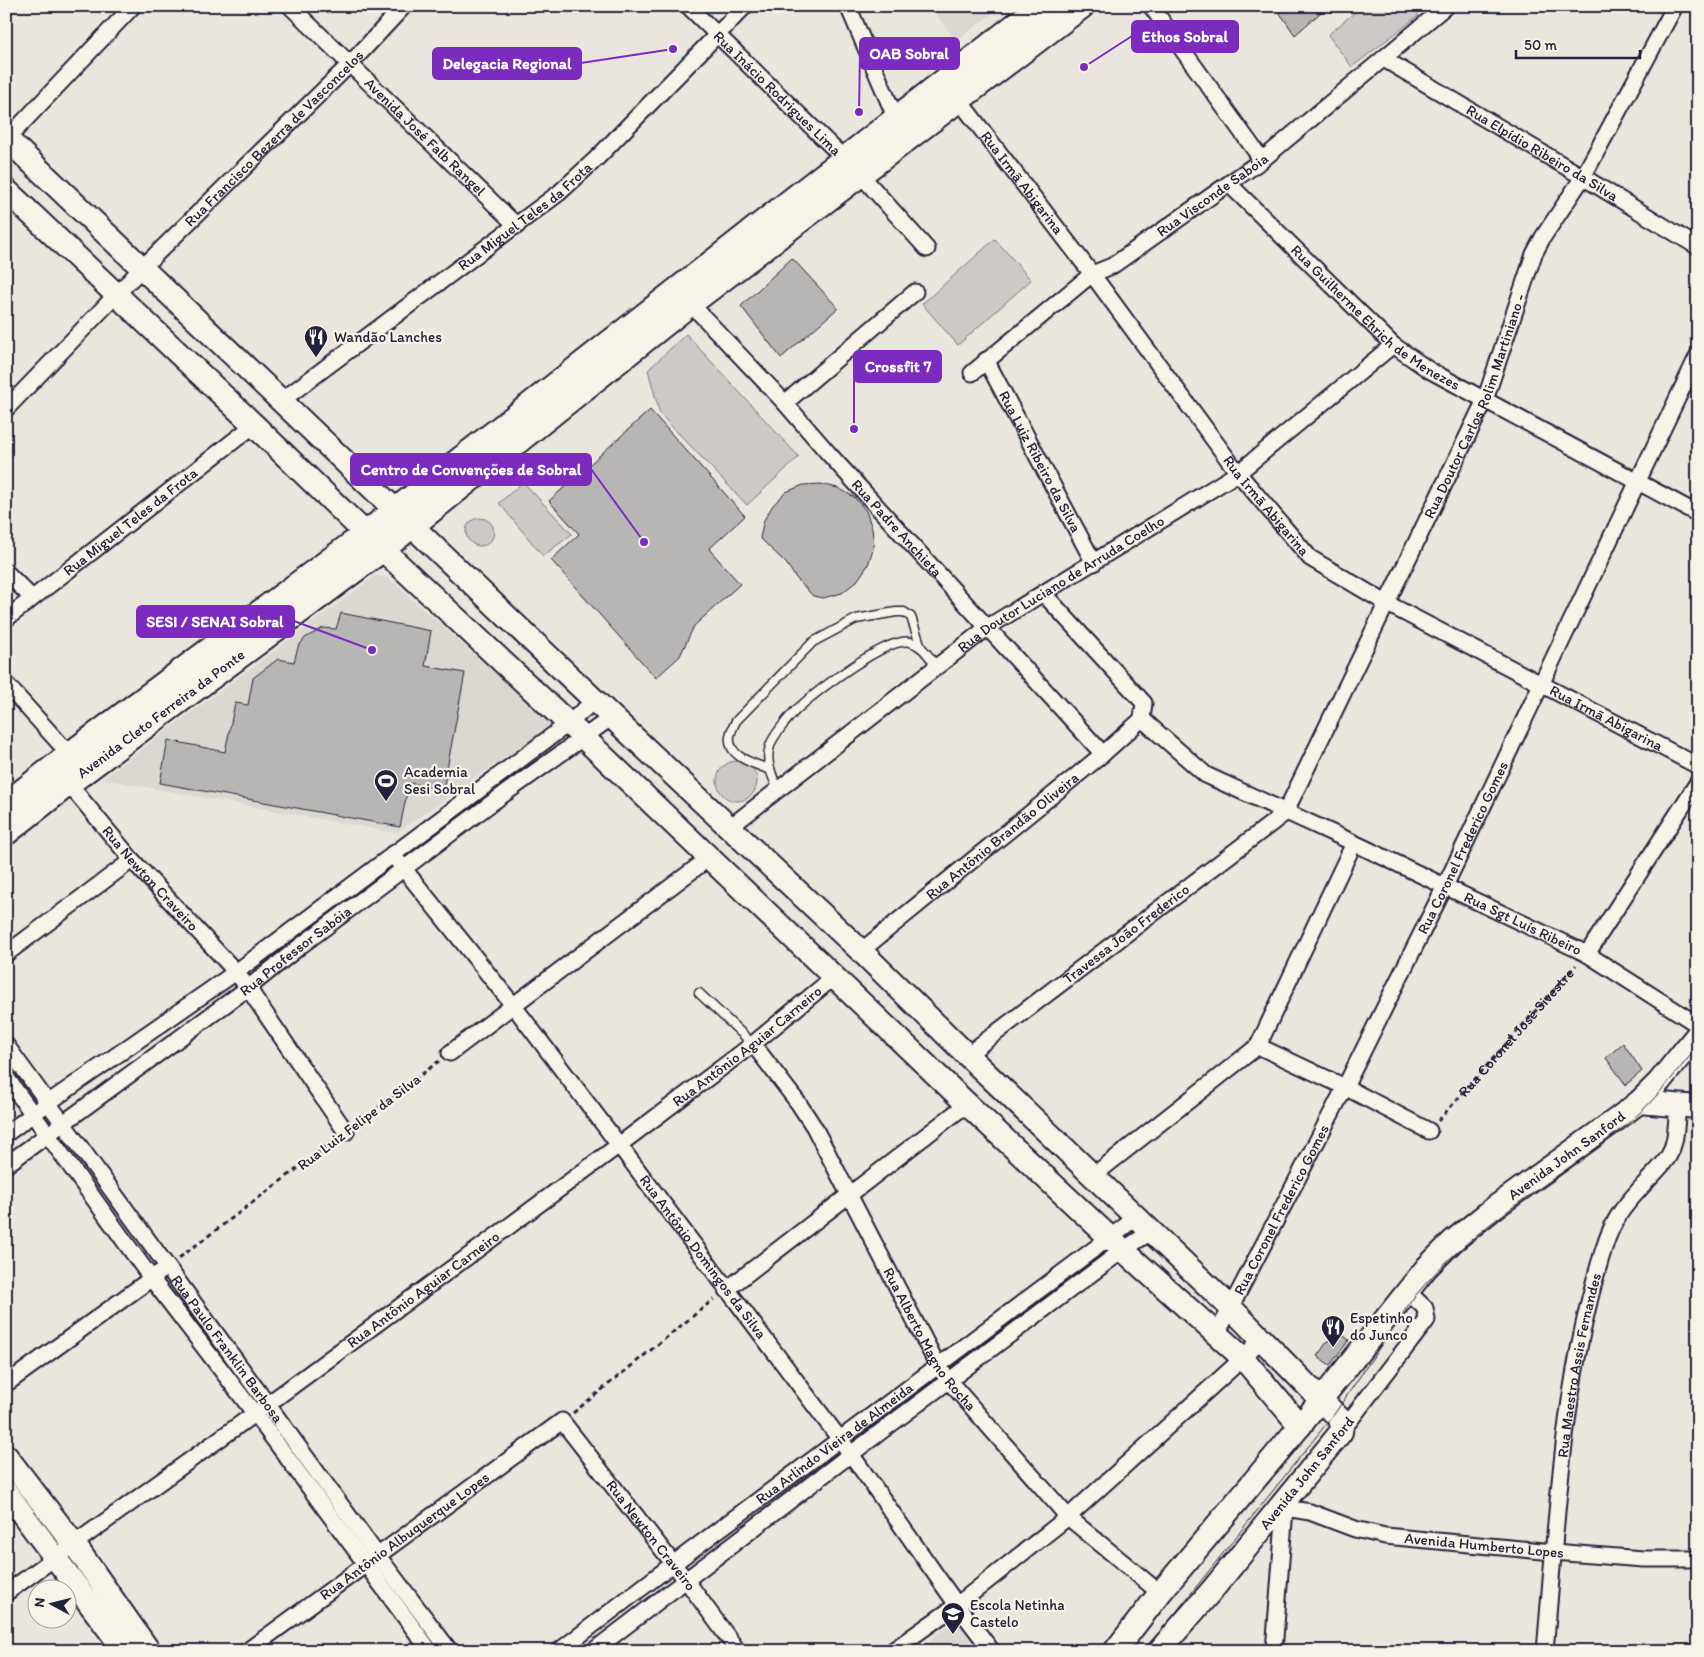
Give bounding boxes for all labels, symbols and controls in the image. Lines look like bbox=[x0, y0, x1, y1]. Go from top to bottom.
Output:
callout: Ethos Sobral bbox=[1132, 21, 1238, 52]
street label: Rua Inácio Rodrigues Lima bbox=[710, 27, 845, 160]
text: Ethos Sobral bbox=[1142, 27, 1229, 46]
scale bar bbox=[1516, 28, 1640, 60]
text: 50 m bbox=[1524, 36, 1557, 54]
callout: OAB Sobral bbox=[860, 38, 959, 69]
text: OAB Sobral bbox=[869, 44, 949, 63]
street label: Rua Francisco Bezerra de Vasconcelos bbox=[181, 46, 367, 230]
callout: Delegacia Regional bbox=[433, 48, 581, 79]
text: Delegacia Regional bbox=[442, 54, 572, 74]
street label: Avenida José Falb Rangel bbox=[361, 74, 490, 200]
street label: Rua Elpídio Ribeiro da Silva bbox=[1463, 101, 1622, 205]
street label: Rua Irmã Abigarina bbox=[977, 127, 1067, 238]
street label: Rua Visconde Sabóia bbox=[1153, 149, 1272, 241]
street label: Rua Miguel Teles da Frota bbox=[454, 158, 596, 274]
street label: Rua Guilherme Ehrich de Menezes bbox=[1287, 241, 1463, 394]
street label: Rua Doutor Carlos Rolim Martiniano - bbox=[1420, 291, 1529, 522]
restaurant icon: Wandão Lanches bbox=[303, 324, 329, 358]
place label: Wandão Lanches bbox=[334, 328, 442, 346]
callout: Crossfit 7 bbox=[854, 351, 941, 382]
text: Crossfit 7 bbox=[865, 357, 931, 376]
street label: Rua Luiz Ribeiro da Silva bbox=[995, 388, 1085, 536]
street label: Rua Irmã Abigarina bbox=[1219, 452, 1313, 560]
callout: Centro de Convenções de Sobral bbox=[351, 454, 591, 485]
text: Centro de Convenções de Sobral bbox=[361, 460, 582, 480]
street label: Rua Miguel Teles da Frota bbox=[60, 463, 201, 580]
street label: Rua Padre Anchieta bbox=[848, 476, 946, 581]
street label: Rua Doutor Luciano de Arruda Coelho bbox=[954, 512, 1168, 656]
callout: SESI / SENAI Sobral bbox=[137, 606, 294, 637]
text: SESI / SENAI Sobral bbox=[146, 612, 284, 631]
street label: Avenida Cleto Ferreira da Ponte bbox=[74, 645, 248, 782]
street label: Rua Irmã Abigarina bbox=[1547, 681, 1666, 755]
street label: Rua Coronel Frederico Gomes bbox=[1414, 758, 1512, 937]
place label: Academia Sesi Sobral bbox=[404, 763, 476, 798]
sports icon: Academia Sesi Sobral bbox=[373, 768, 399, 802]
street label: Rua Antônio Brandão Oliveira bbox=[922, 768, 1083, 904]
street label: Rua Newton Craveiro bbox=[98, 822, 202, 935]
street label: Travessa João Frederico bbox=[1059, 880, 1193, 988]
street label: Rua Sgt Luís Ribeiro bbox=[1461, 888, 1585, 959]
street label: Rua Professor Sabóia bbox=[236, 902, 355, 1000]
street label: Rua Coronel José Sivestre bbox=[1455, 965, 1578, 1101]
street label: Rua Antônio Aguiar Carneiro bbox=[669, 982, 825, 1111]
street label: Rua Luiz Felipe da Silva bbox=[294, 1070, 424, 1174]
street label: Avenida John Sanford bbox=[1505, 1107, 1629, 1204]
street label: Rua Coronel Frederico Gomes bbox=[1230, 1121, 1333, 1298]
street label: Rua Antônio Domingos da Silva bbox=[636, 1171, 771, 1343]
street label: Rua Antônio Aguiar Carneiro bbox=[343, 1227, 503, 1352]
street label: Rua Alberto Magno Rocha bbox=[879, 1264, 980, 1415]
street label: Rua Maestro Assis Fernandes bbox=[1553, 1270, 1605, 1459]
street label: Rua Paulo Franklin Barbosa bbox=[167, 1272, 287, 1427]
place label: Espetinho do Junco bbox=[1350, 1309, 1413, 1344]
restaurant icon: Espetinho do Junco bbox=[1320, 1314, 1346, 1348]
street label: Rua Arlindo Vieira de Almeida bbox=[752, 1378, 917, 1508]
street label: Avenida John Sanford bbox=[1256, 1413, 1358, 1533]
street label: Rua Antônio Albuquerque Lopes bbox=[316, 1468, 493, 1604]
street label: Rua Newton Craveiro bbox=[602, 1476, 700, 1594]
street label: Avenida Humberto Lopes bbox=[1404, 1529, 1565, 1562]
north arrow bbox=[28, 1580, 78, 1630]
place label: Escola Netinha Castelo bbox=[970, 1596, 1065, 1631]
text: N bbox=[31, 1597, 49, 1608]
school or university icon: Escola Netinha Castelo bbox=[940, 1601, 966, 1635]

